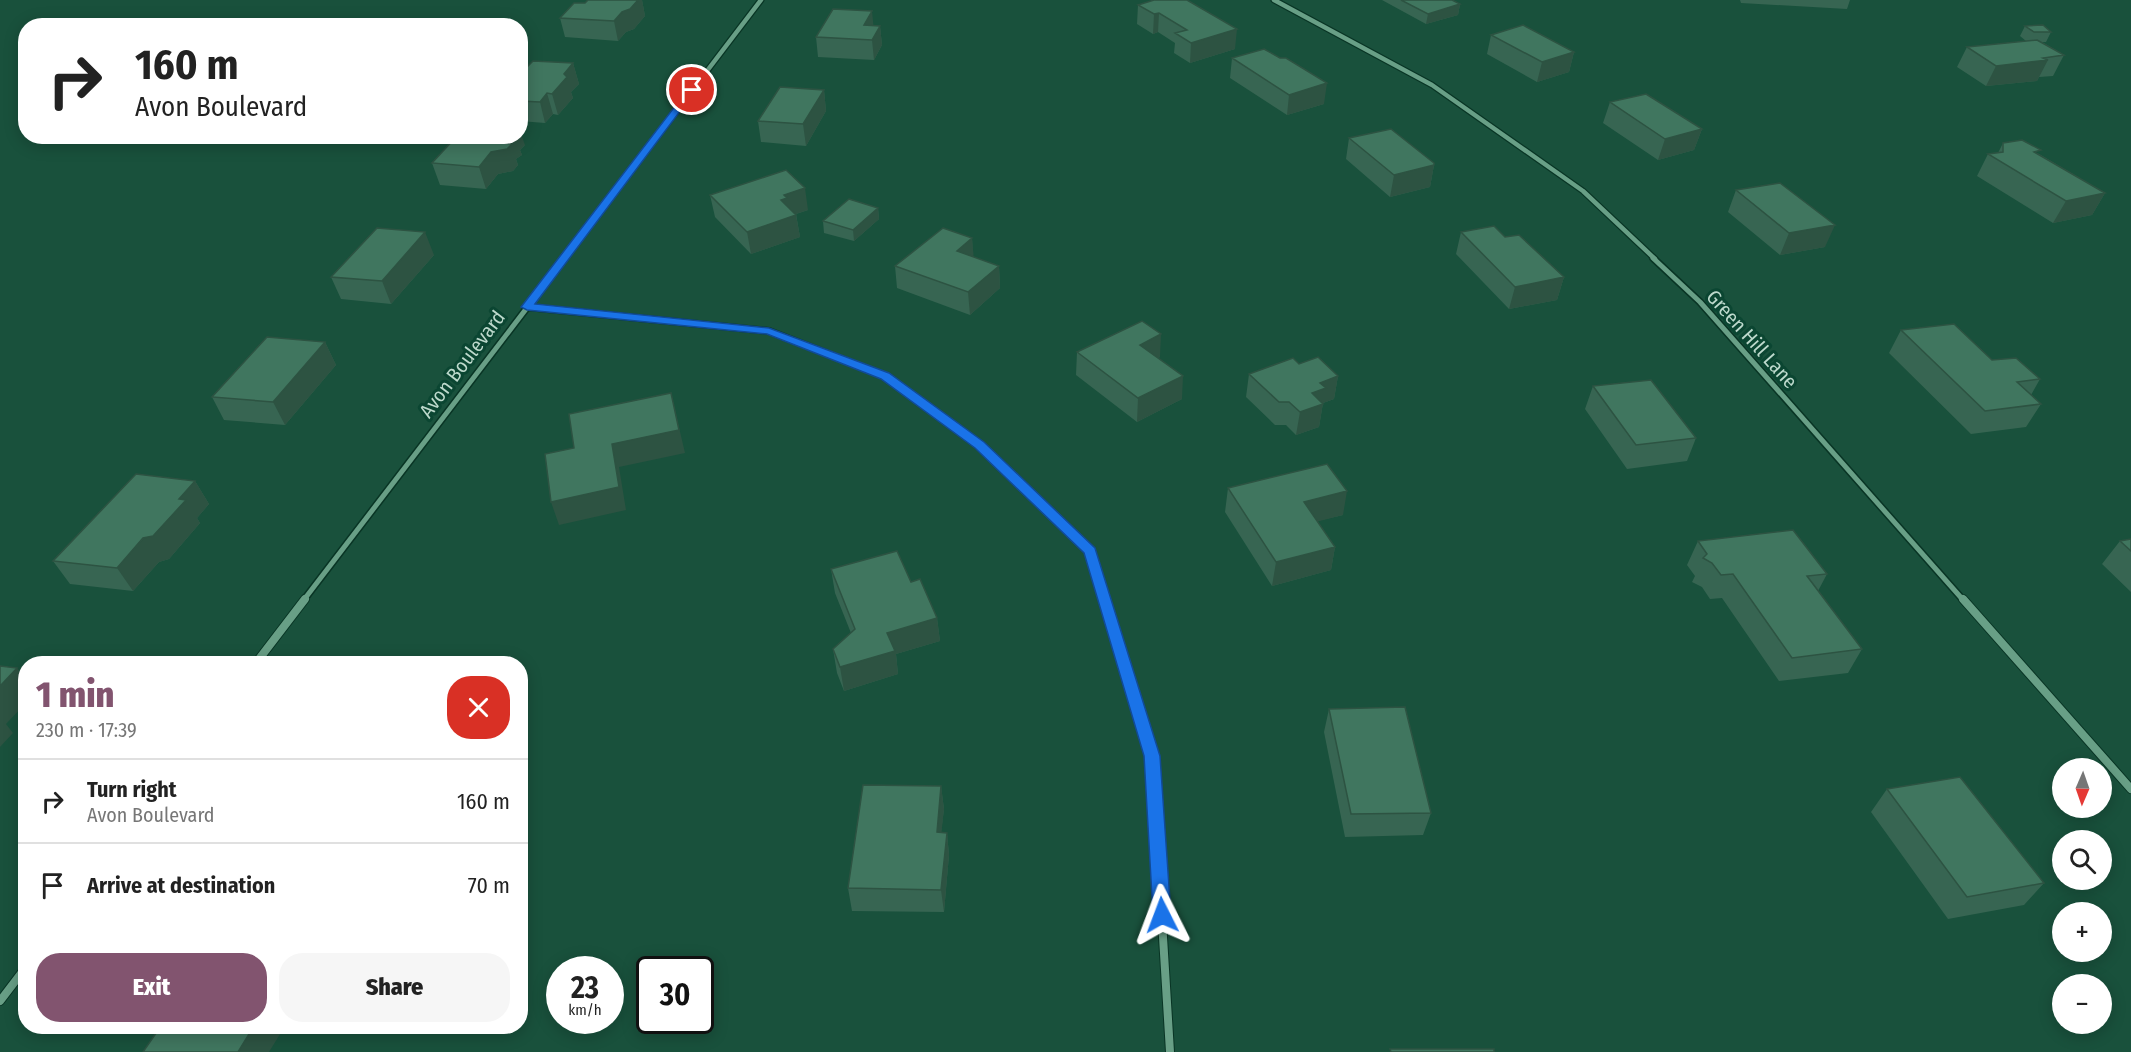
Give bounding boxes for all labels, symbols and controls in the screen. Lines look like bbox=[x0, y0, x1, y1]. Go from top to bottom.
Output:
text: 160 m bbox=[135, 40, 238, 90]
icon: right bbox=[36, 42, 114, 120]
pin bbox=[666, 64, 717, 115]
icon: arrive bbox=[675, 73, 708, 106]
text: Avon Boulevard bbox=[135, 91, 307, 123]
street label: Green Hill Lane bbox=[1702, 285, 1802, 393]
street label: Avon Boulevard bbox=[414, 306, 510, 422]
text: 1 min bbox=[36, 673, 114, 717]
button: close bbox=[447, 676, 510, 739]
text: 230 m · 17:39 bbox=[36, 718, 137, 742]
north arrow bbox=[2052, 758, 2112, 818]
map controls bbox=[2052, 758, 2112, 1034]
text: Turn right bbox=[87, 776, 176, 803]
icon: right bbox=[36, 785, 69, 818]
text: 160 m bbox=[457, 788, 510, 815]
text: Avon Boulevard bbox=[87, 803, 215, 827]
button: search bbox=[2052, 830, 2112, 890]
icon: arrive bbox=[36, 869, 69, 902]
text: Arrive at destination bbox=[87, 872, 275, 899]
text: 70 m bbox=[468, 872, 510, 899]
position arrow bbox=[1130, 883, 1194, 947]
button: + bbox=[2052, 902, 2112, 962]
button: Exit bbox=[36, 953, 267, 1022]
button: Share bbox=[279, 953, 510, 1022]
speed limit sign: 30 bbox=[636, 956, 714, 1034]
text: 23 bbox=[571, 970, 599, 1006]
button: − bbox=[2052, 974, 2112, 1034]
text: km/h bbox=[568, 1001, 602, 1019]

